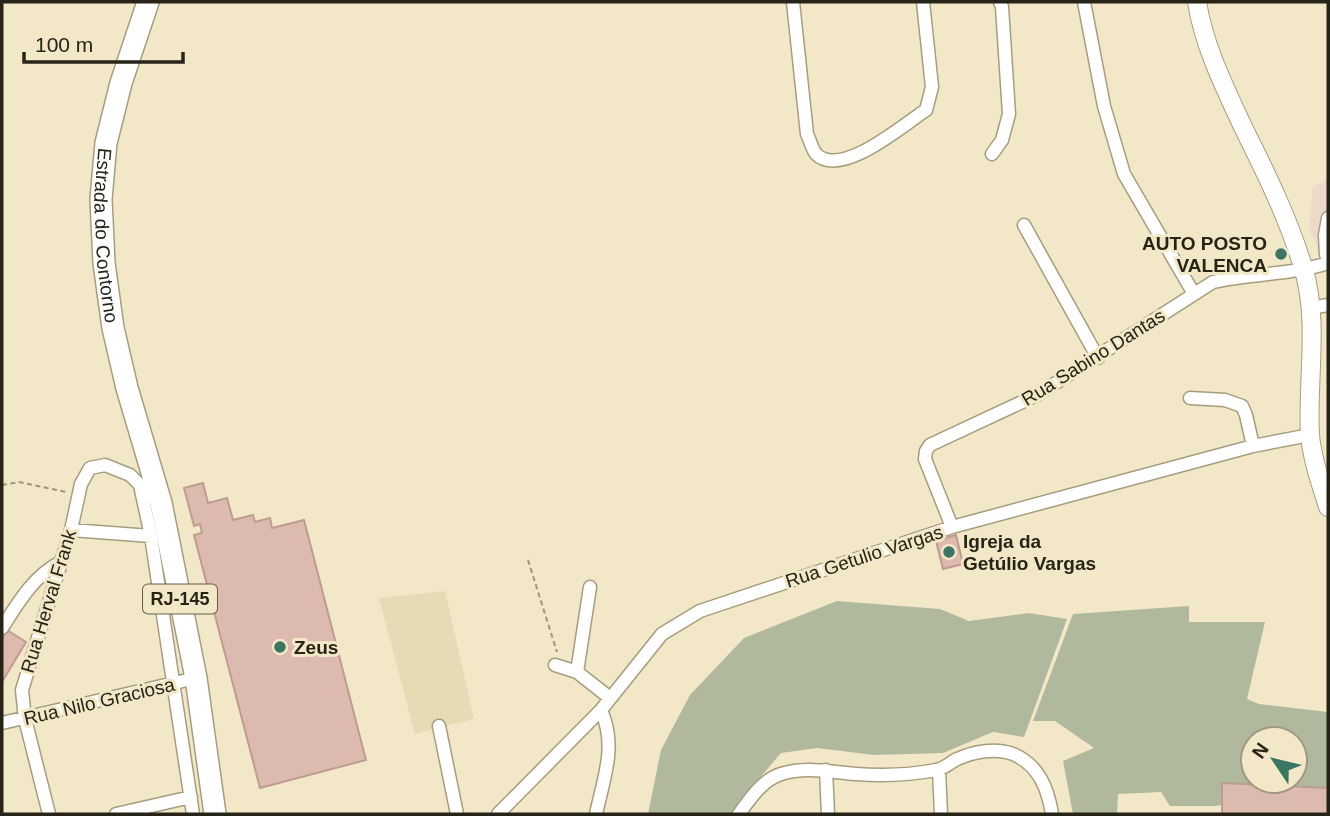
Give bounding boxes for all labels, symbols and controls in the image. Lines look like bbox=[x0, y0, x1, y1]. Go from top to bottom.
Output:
scale bar bbox=[24, 21, 184, 65]
text: 100 m bbox=[35, 33, 93, 56]
street label: Estrada do Contorno bbox=[90, 147, 122, 324]
place label: AUTO POSTO VALENCA bbox=[1142, 233, 1267, 276]
marker: AUTO POSTO VALENCA bbox=[1273, 246, 1289, 262]
street label: Rua Sabino Dantas bbox=[1018, 305, 1169, 410]
street label: Rua Getulio Vargas bbox=[783, 521, 946, 592]
street label: Rua Herval Frank bbox=[17, 526, 80, 675]
place label: Igreja da Getúlio Vargas bbox=[963, 531, 1096, 574]
marker: Igreja da Getúlio Vargas bbox=[941, 544, 957, 560]
road number: RJ-145 bbox=[143, 584, 217, 614]
place label: Zeus bbox=[294, 637, 338, 658]
marker: Zeus bbox=[272, 639, 288, 655]
street label: Rua Nilo Graciosa bbox=[22, 674, 177, 729]
north arrow bbox=[1239, 725, 1309, 795]
text: N bbox=[1248, 739, 1273, 762]

